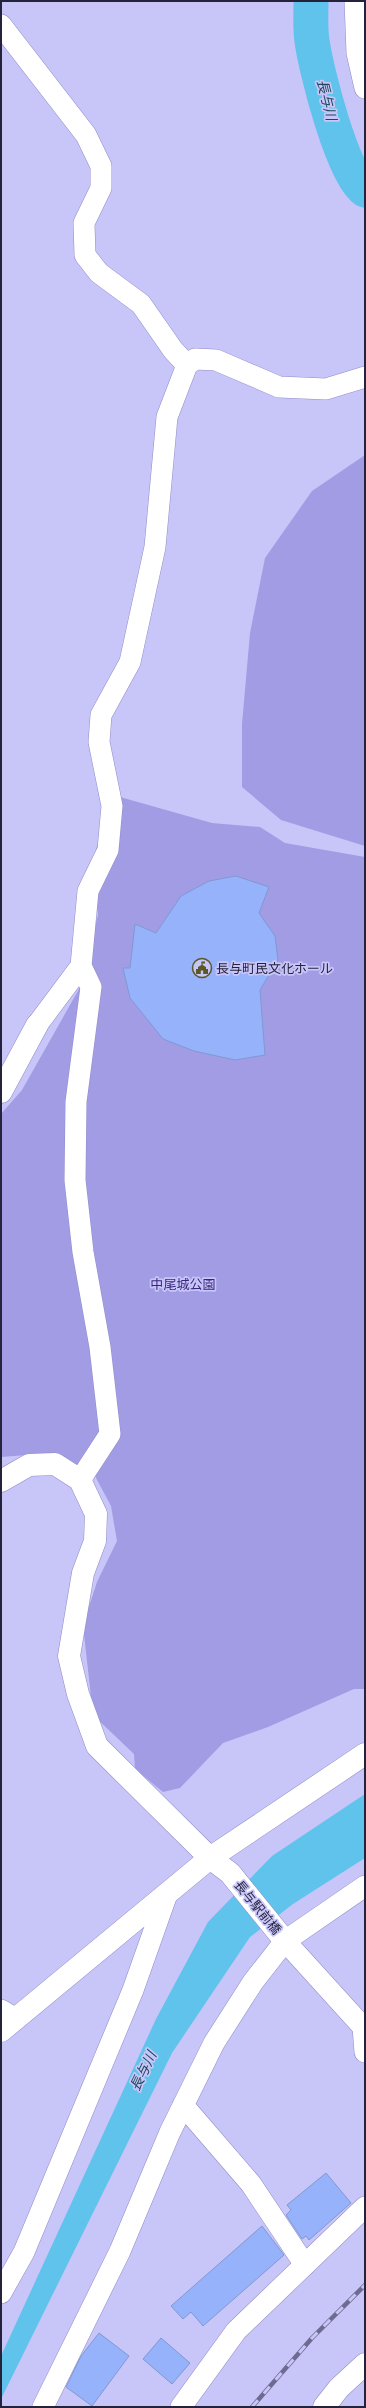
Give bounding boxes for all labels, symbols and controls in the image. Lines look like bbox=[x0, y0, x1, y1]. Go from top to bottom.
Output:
water label: 長与川 bbox=[314, 78, 340, 124]
public building icon: 長与町民文化ホール bbox=[191, 957, 213, 979]
place label: 長与町民文化ホール bbox=[216, 961, 333, 976]
park label: 中尾城公園 bbox=[150, 1277, 216, 1292]
street label: 長与駅前橋 bbox=[231, 1877, 284, 1937]
water label: 長与川 bbox=[127, 2047, 160, 2093]

